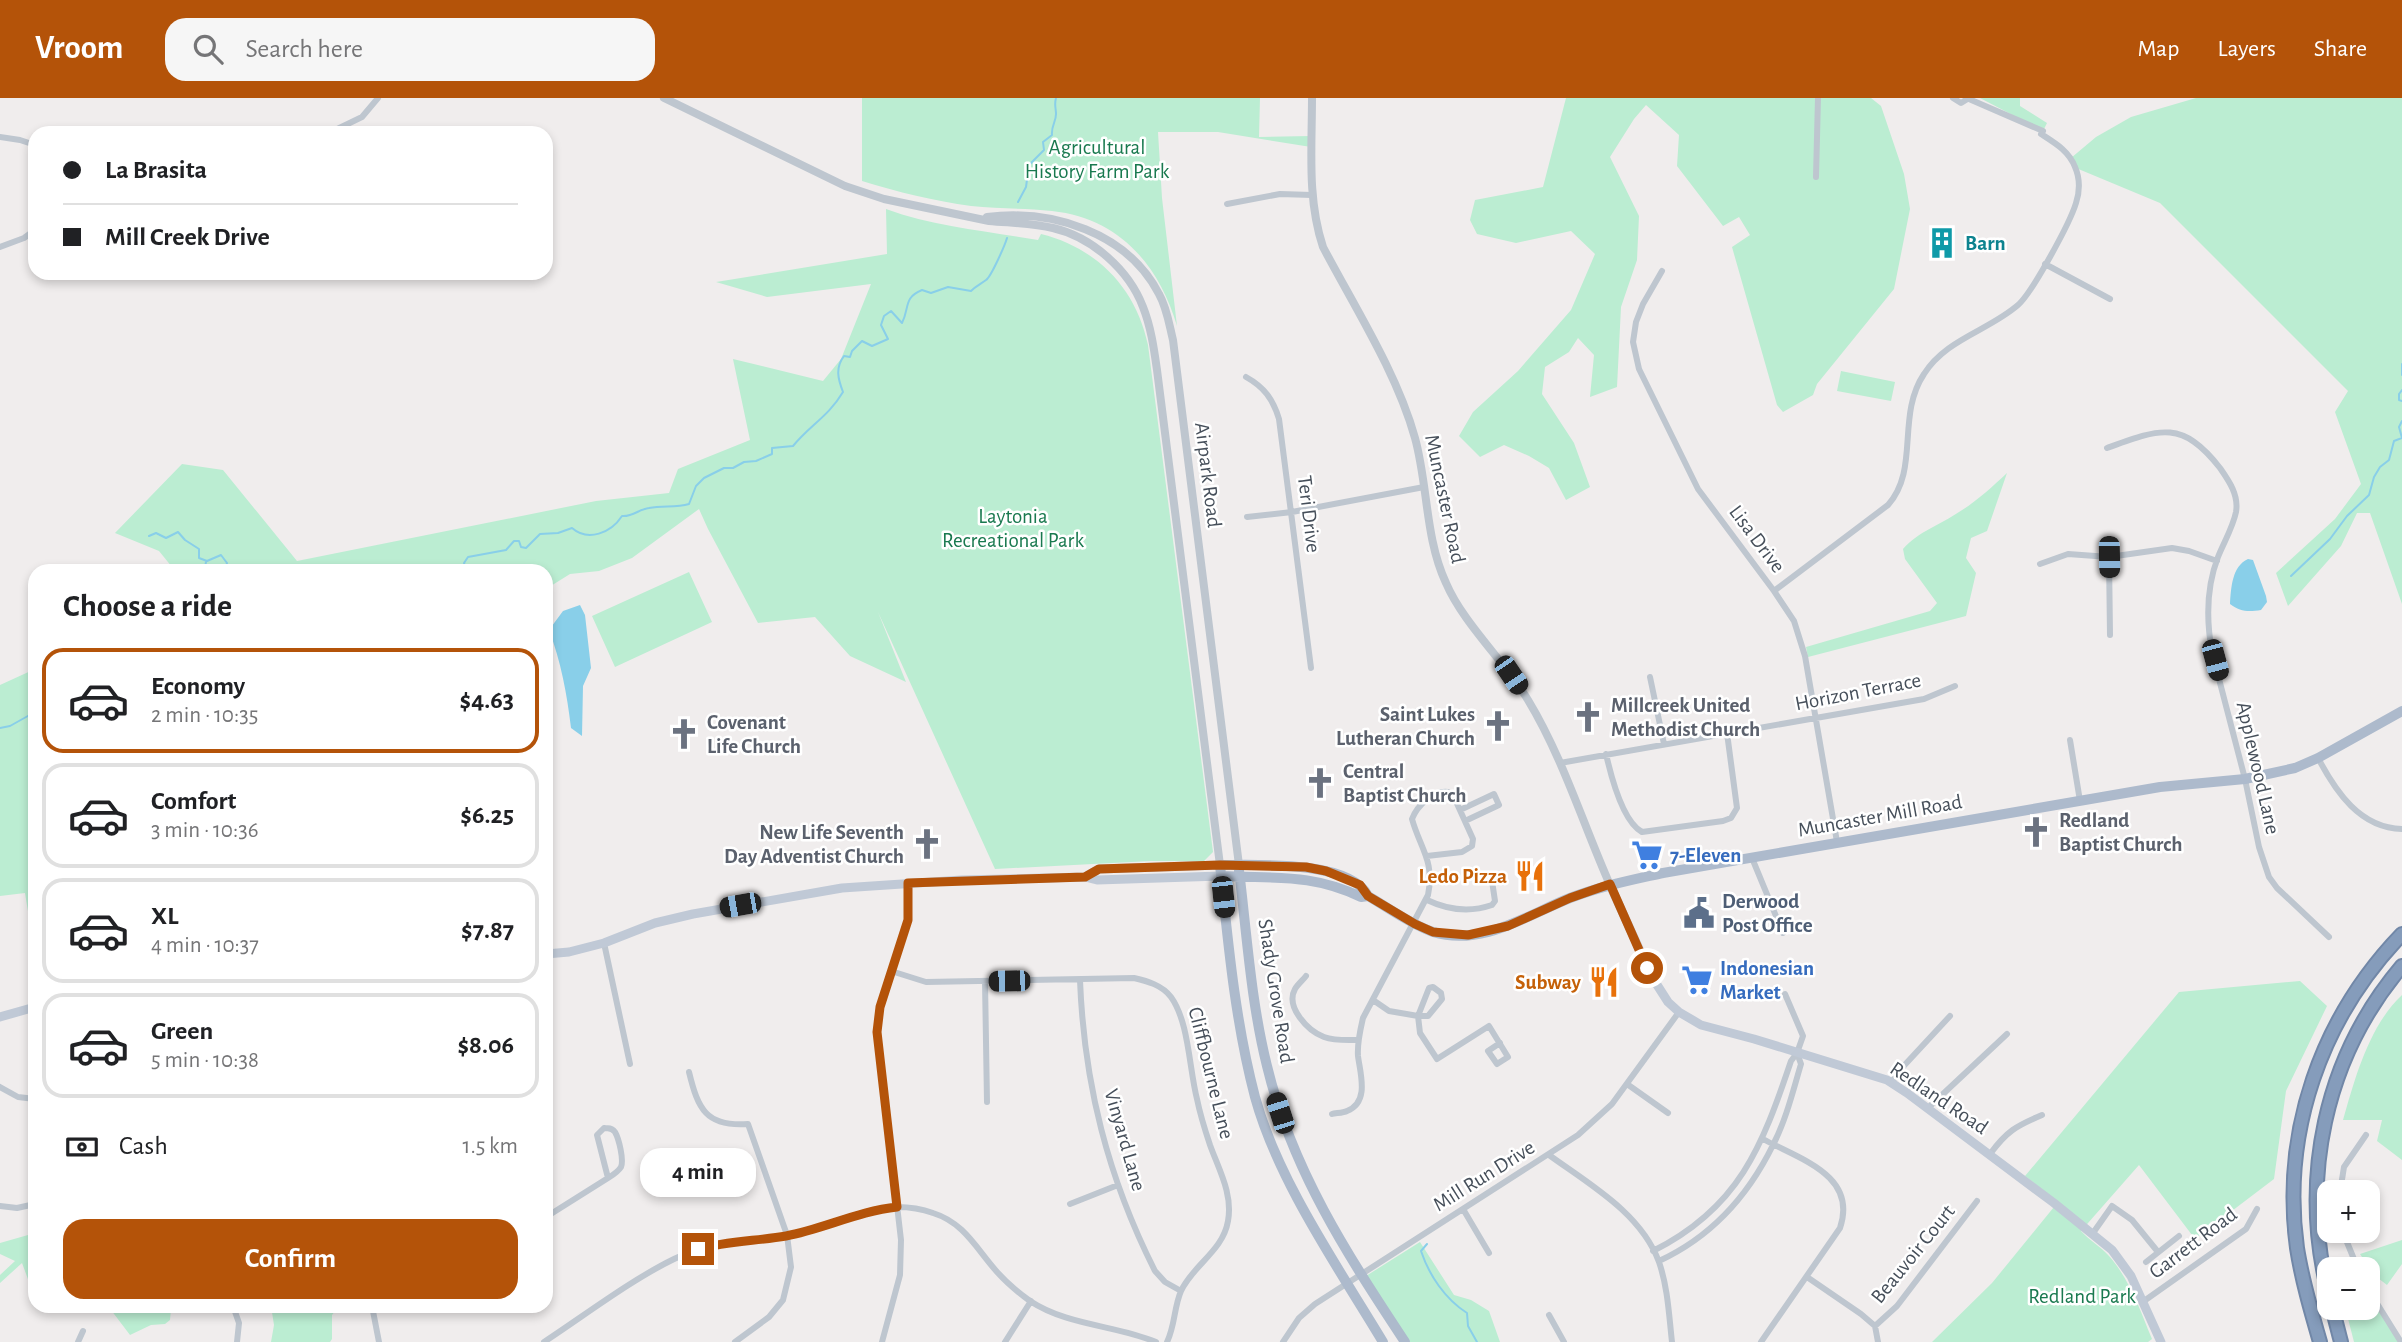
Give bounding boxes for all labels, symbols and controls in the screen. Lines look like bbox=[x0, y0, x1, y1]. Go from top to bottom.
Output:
search box bbox=[165, 18, 655, 81]
icon: search bbox=[189, 30, 227, 68]
text: Vroom bbox=[35, 32, 123, 65]
text: Search here bbox=[245, 36, 363, 62]
text: Map bbox=[2137, 37, 2179, 61]
text: Layers bbox=[2217, 37, 2276, 61]
text: Share bbox=[2314, 37, 2367, 61]
park label: Agricultural History Farm Park bbox=[1025, 137, 1170, 182]
text: La Brasita bbox=[105, 157, 207, 183]
text: Mill Creek Drive bbox=[105, 224, 270, 250]
building icon: Barn bbox=[1925, 226, 1959, 260]
place label: Barn bbox=[1965, 233, 2006, 254]
street label: Airpark Road bbox=[1191, 421, 1225, 529]
street label: Muncaster Road bbox=[1421, 433, 1469, 565]
street label: Teri Drive bbox=[1294, 474, 1324, 554]
street label: Lisa Drive bbox=[1725, 501, 1789, 577]
park label: Laytonia Recreational Park bbox=[942, 506, 1084, 551]
car bbox=[2099, 536, 2120, 578]
text: Choose a ride bbox=[63, 590, 232, 622]
car bbox=[2200, 637, 2231, 683]
car bbox=[1491, 652, 1532, 698]
icon: car bbox=[67, 669, 130, 732]
street label: Horizon Terrace bbox=[1793, 669, 1923, 715]
text: Economy bbox=[151, 673, 245, 699]
text: $4.63 bbox=[460, 687, 514, 713]
place label: Millcreek United Methodist Church bbox=[1611, 695, 1760, 740]
church icon: Millcreek United Methodist Church bbox=[1571, 700, 1605, 734]
street label: Applewood Lane bbox=[2233, 700, 2283, 836]
text: 2 min · 10:35 bbox=[151, 704, 258, 727]
place label: Saint Lukes Lutheran Church bbox=[1336, 704, 1475, 749]
church icon: Saint Lukes Lutheran Church bbox=[1481, 709, 1515, 743]
place label: Covenant Life Church bbox=[707, 712, 801, 757]
church icon: Covenant Life Church bbox=[667, 717, 701, 751]
place label: Central Baptist Church bbox=[1343, 761, 1467, 806]
church icon: Central Baptist Church bbox=[1303, 766, 1337, 800]
icon: car bbox=[67, 784, 130, 847]
text: Comfort bbox=[151, 788, 236, 814]
street label: Muncaster Mill Road bbox=[1796, 791, 1964, 841]
text: $6.25 bbox=[460, 802, 514, 828]
place label: Redland Baptist Church bbox=[2059, 810, 2183, 855]
church icon: Redland Baptist Church bbox=[2019, 815, 2053, 849]
text: 3 min · 10:36 bbox=[151, 819, 259, 842]
place label: New Life Seventh Day Adventist Church bbox=[724, 822, 904, 867]
church icon: New Life Seventh Day Adventist Church bbox=[910, 827, 944, 861]
supermarket icon: 7-Eleven bbox=[1630, 838, 1664, 872]
place label: 7-Eleven bbox=[1670, 845, 1741, 866]
restaurant icon: Ledo Pizza bbox=[1513, 859, 1547, 893]
place label: Ledo Pizza bbox=[1419, 866, 1507, 887]
car bbox=[1211, 875, 1236, 919]
car bbox=[718, 891, 763, 919]
place label: Derwood Post Office bbox=[1722, 891, 1813, 936]
public building icon: Derwood Post Office bbox=[1682, 896, 1716, 930]
icon: car bbox=[67, 899, 130, 962]
text: XL bbox=[151, 903, 178, 929]
text: $7.87 bbox=[461, 917, 514, 943]
street label: Shady Grove Road bbox=[1254, 917, 1298, 1065]
text: 4 min · 10:37 bbox=[151, 934, 259, 957]
route start bbox=[1631, 952, 1663, 984]
place label: Indonesian Market bbox=[1720, 958, 1814, 1003]
supermarket icon: Indonesian Market bbox=[1680, 963, 1714, 997]
restaurant icon: Subway bbox=[1587, 965, 1621, 999]
car bbox=[988, 970, 1031, 992]
place label: Subway bbox=[1515, 972, 1582, 993]
street label: Cliffbourne Lane bbox=[1184, 1005, 1238, 1141]
icon: car bbox=[67, 1014, 130, 1077]
text: Green bbox=[151, 1018, 213, 1044]
text: $8.06 bbox=[457, 1032, 514, 1058]
text: 5 min · 10:38 bbox=[151, 1049, 259, 1072]
street label: Redland Road bbox=[1886, 1058, 1992, 1138]
street label: Vinyard Lane bbox=[1100, 1086, 1150, 1194]
car bbox=[1264, 1090, 1297, 1136]
icon: cash bbox=[63, 1128, 101, 1166]
text: Cash bbox=[119, 1133, 168, 1159]
text: 1.5 km bbox=[463, 1135, 518, 1158]
street label: Mill Run Drive bbox=[1430, 1137, 1538, 1215]
callout: 4 min bbox=[640, 1148, 756, 1196]
text: 4 min bbox=[672, 1161, 724, 1184]
map controls bbox=[2317, 1180, 2380, 1320]
button: + bbox=[2317, 1180, 2380, 1243]
street label: Beauvoir Court bbox=[1867, 1201, 1959, 1307]
street label: Garrett Road bbox=[2145, 1203, 2241, 1283]
button: Confirm bbox=[63, 1219, 518, 1299]
route end bbox=[682, 1233, 714, 1265]
button: − bbox=[2317, 1257, 2380, 1320]
park label: Redland Park bbox=[2028, 1286, 2136, 1307]

